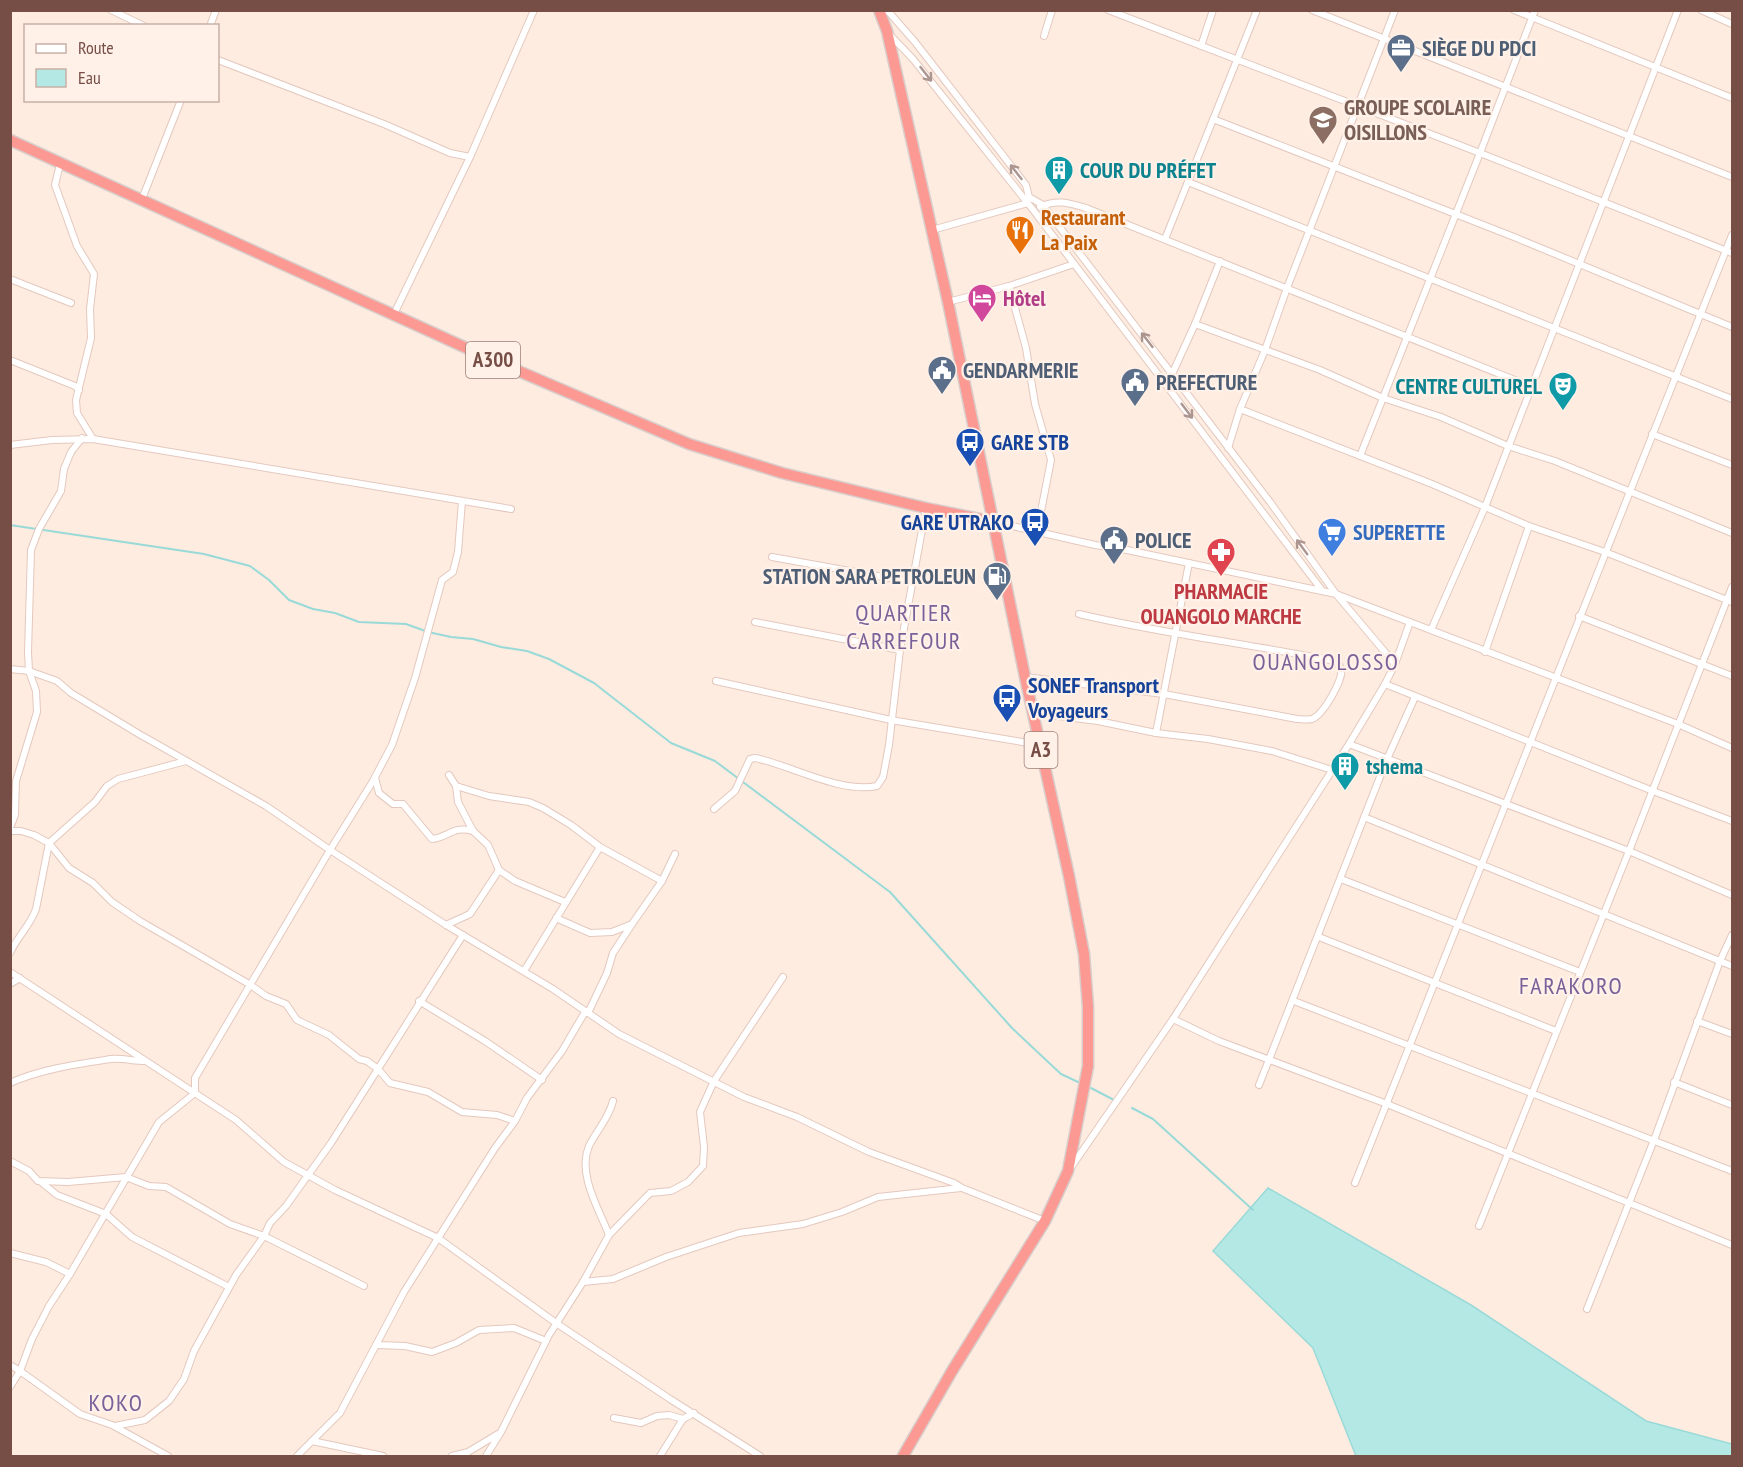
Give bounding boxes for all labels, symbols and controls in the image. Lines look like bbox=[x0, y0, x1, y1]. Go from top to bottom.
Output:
legend bbox=[24, 24, 219, 102]
office icon: SIÈGE DU PDCI bbox=[1385, 32, 1417, 74]
place label: SIÈGE DU PDCI bbox=[1422, 34, 1537, 62]
text: Route bbox=[78, 36, 114, 59]
text: Eau bbox=[78, 66, 101, 89]
one-way arrow bbox=[919, 66, 932, 82]
place label: GROUPE SCOLAIRE OISILLONS bbox=[1344, 93, 1491, 146]
school or university icon: GROUPE SCOLAIRE OISILLONS bbox=[1307, 104, 1339, 146]
building icon: COUR DU PRÉFET bbox=[1043, 154, 1075, 196]
place label: COUR DU PRÉFET bbox=[1080, 156, 1217, 184]
one-way arrow bbox=[1009, 164, 1022, 180]
place label: Restaurant La Paix bbox=[1041, 203, 1126, 256]
restaurant icon: Restaurant La Paix bbox=[1004, 214, 1036, 256]
hotel icon: Hôtel bbox=[966, 282, 998, 324]
place label: Hôtel bbox=[1003, 284, 1046, 312]
one-way arrow bbox=[1140, 333, 1153, 349]
road number: A300 bbox=[466, 342, 520, 378]
public building icon: GENDARMERIE bbox=[926, 354, 958, 396]
place label: GENDARMERIE bbox=[963, 356, 1079, 384]
public building icon: PREFECTURE bbox=[1119, 366, 1151, 408]
place label: PREFECTURE bbox=[1156, 368, 1257, 396]
theatre icon: CENTRE CULTUREL bbox=[1547, 370, 1579, 412]
place label: CENTRE CULTUREL bbox=[1396, 372, 1543, 400]
one-way arrow bbox=[1180, 403, 1193, 419]
bus stop icon: GARE STB bbox=[954, 426, 986, 468]
place label: GARE STB bbox=[991, 428, 1069, 456]
bus stop icon: GARE UTRAKO bbox=[1019, 506, 1051, 548]
place label: GARE UTRAKO bbox=[901, 508, 1014, 536]
supermarket icon: SUPERETTE bbox=[1316, 516, 1348, 558]
place label: SUPERETTE bbox=[1353, 518, 1445, 546]
public building icon: POLICE bbox=[1098, 524, 1130, 566]
place label: POLICE bbox=[1135, 526, 1192, 554]
pharmacy icon: PHARMACIE OUANGOLO MARCHE bbox=[1205, 536, 1237, 578]
one-way arrow bbox=[1296, 539, 1308, 555]
fuel station icon: STATION SARA PETROLEUN bbox=[981, 560, 1013, 602]
place label: STATION SARA PETROLEUN bbox=[763, 562, 976, 590]
place label: PHARMACIE OUANGOLO MARCHE bbox=[1141, 577, 1301, 630]
district label: QUARTIER CARREFOUR bbox=[846, 597, 962, 656]
district label: OUANGOLOSSO bbox=[1253, 646, 1399, 677]
place label: SONEF Transport Voyageurs bbox=[1027, 671, 1159, 724]
bus stop icon: SONEF Transport Voyageurs bbox=[991, 682, 1023, 724]
road number: A3 bbox=[1024, 732, 1058, 768]
building icon: tshema bbox=[1329, 750, 1361, 792]
place label: tshema bbox=[1366, 752, 1423, 780]
district label: FARAKORO bbox=[1519, 970, 1623, 1001]
district label: KOKO bbox=[88, 1387, 144, 1418]

